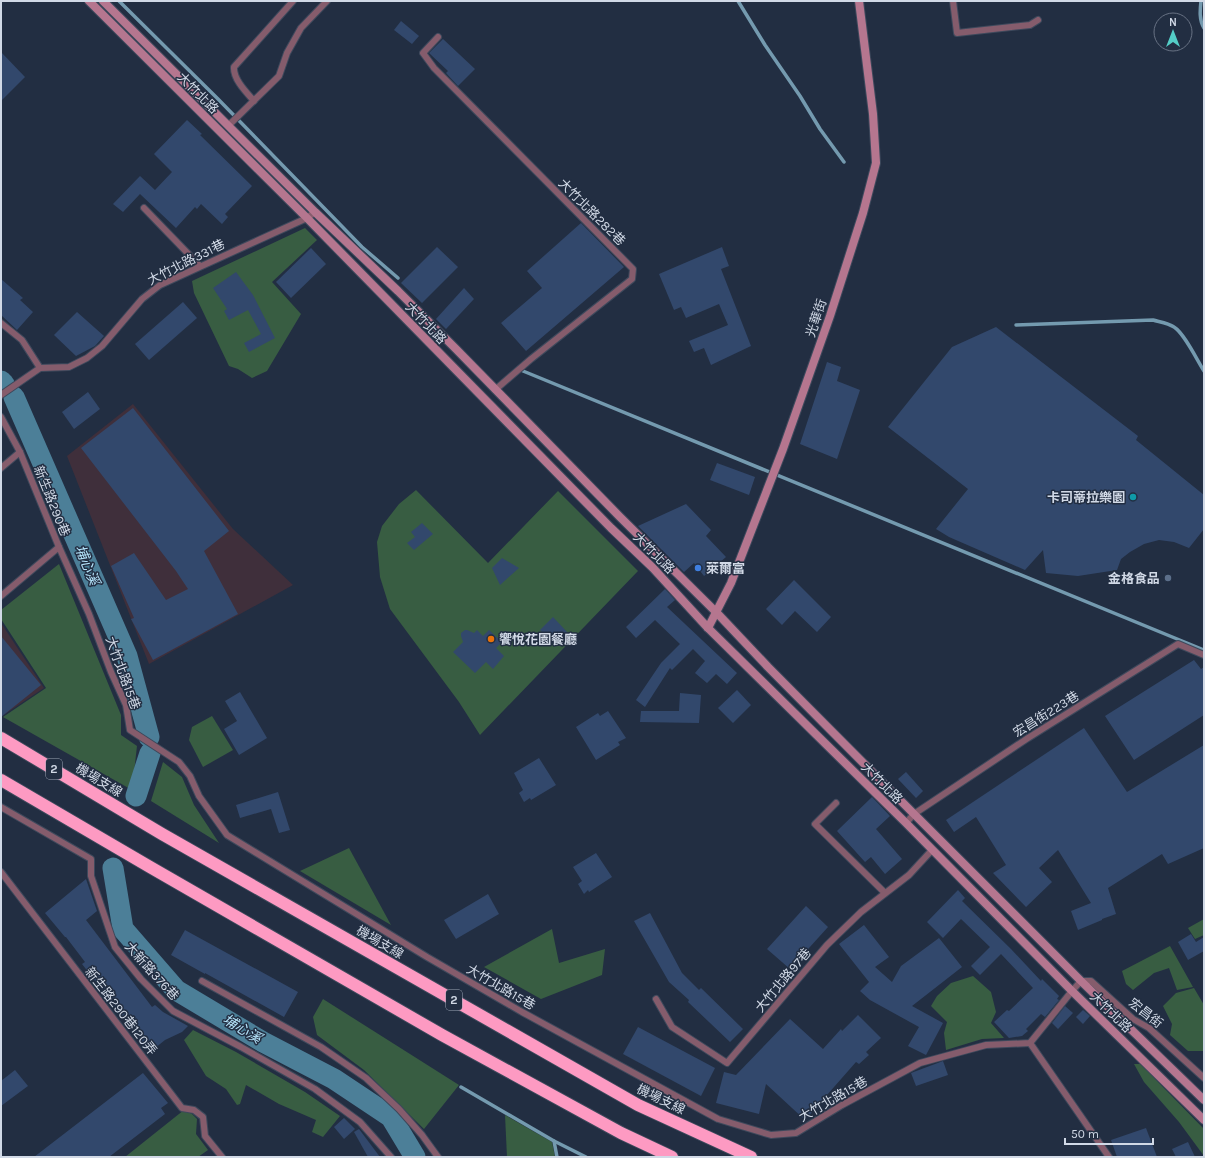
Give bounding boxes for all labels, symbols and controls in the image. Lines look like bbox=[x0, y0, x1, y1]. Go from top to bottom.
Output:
north arrow bbox=[1153, 12, 1193, 52]
text: N bbox=[1169, 16, 1177, 29]
street label: 大竹北路 bbox=[174, 69, 222, 117]
street label: 大竹北路282巷 bbox=[556, 176, 628, 248]
street label: 大竹北路331巷 bbox=[145, 236, 227, 288]
street label: 光華街 bbox=[803, 297, 829, 339]
street label: 大竹北路 bbox=[403, 299, 449, 347]
street label: 新生路290巷 bbox=[31, 464, 73, 538]
place label: 卡司蒂拉樂園 bbox=[1047, 490, 1125, 505]
marker: 卡司蒂拉樂園 bbox=[1128, 492, 1138, 502]
street label: 大竹北路 bbox=[630, 529, 678, 577]
water label: 埔心溪 bbox=[71, 542, 104, 589]
place label: 萊爾富 bbox=[706, 561, 745, 576]
marker: 萊爾富 bbox=[693, 563, 703, 573]
place label: 金格食品 bbox=[1108, 571, 1160, 586]
marker: 金格食品 bbox=[1163, 573, 1173, 583]
place label: 饗悅花園餐廳 bbox=[499, 632, 577, 647]
street label: 大竹北路15巷 bbox=[103, 634, 143, 712]
marker: 饗悅花園餐廳 bbox=[486, 634, 496, 644]
street label: 宏昌街223巷 bbox=[1010, 688, 1082, 740]
road number: 2 bbox=[46, 759, 62, 779]
street label: 大竹北路 bbox=[858, 759, 906, 807]
street label: 機場支線 bbox=[73, 760, 125, 800]
street label: 機場支線 bbox=[354, 923, 406, 961]
street label: 大新路376巷 bbox=[122, 939, 182, 1003]
street label: 大竹北路97巷 bbox=[752, 945, 814, 1015]
street label: 大竹北路15巷 bbox=[464, 961, 538, 1013]
street label: 新生路290巷120弄 bbox=[82, 964, 160, 1058]
street label: 大竹北路 bbox=[1087, 989, 1135, 1035]
road number: 2 bbox=[446, 990, 462, 1010]
street label: 宏昌街 bbox=[1126, 995, 1166, 1031]
water label: 埔心溪 bbox=[220, 1011, 266, 1048]
street label: 大竹北路15巷 bbox=[796, 1073, 870, 1125]
street label: 機場支線 bbox=[634, 1081, 688, 1117]
scale bar bbox=[1065, 1120, 1153, 1146]
text: 50 m bbox=[1071, 1127, 1099, 1141]

